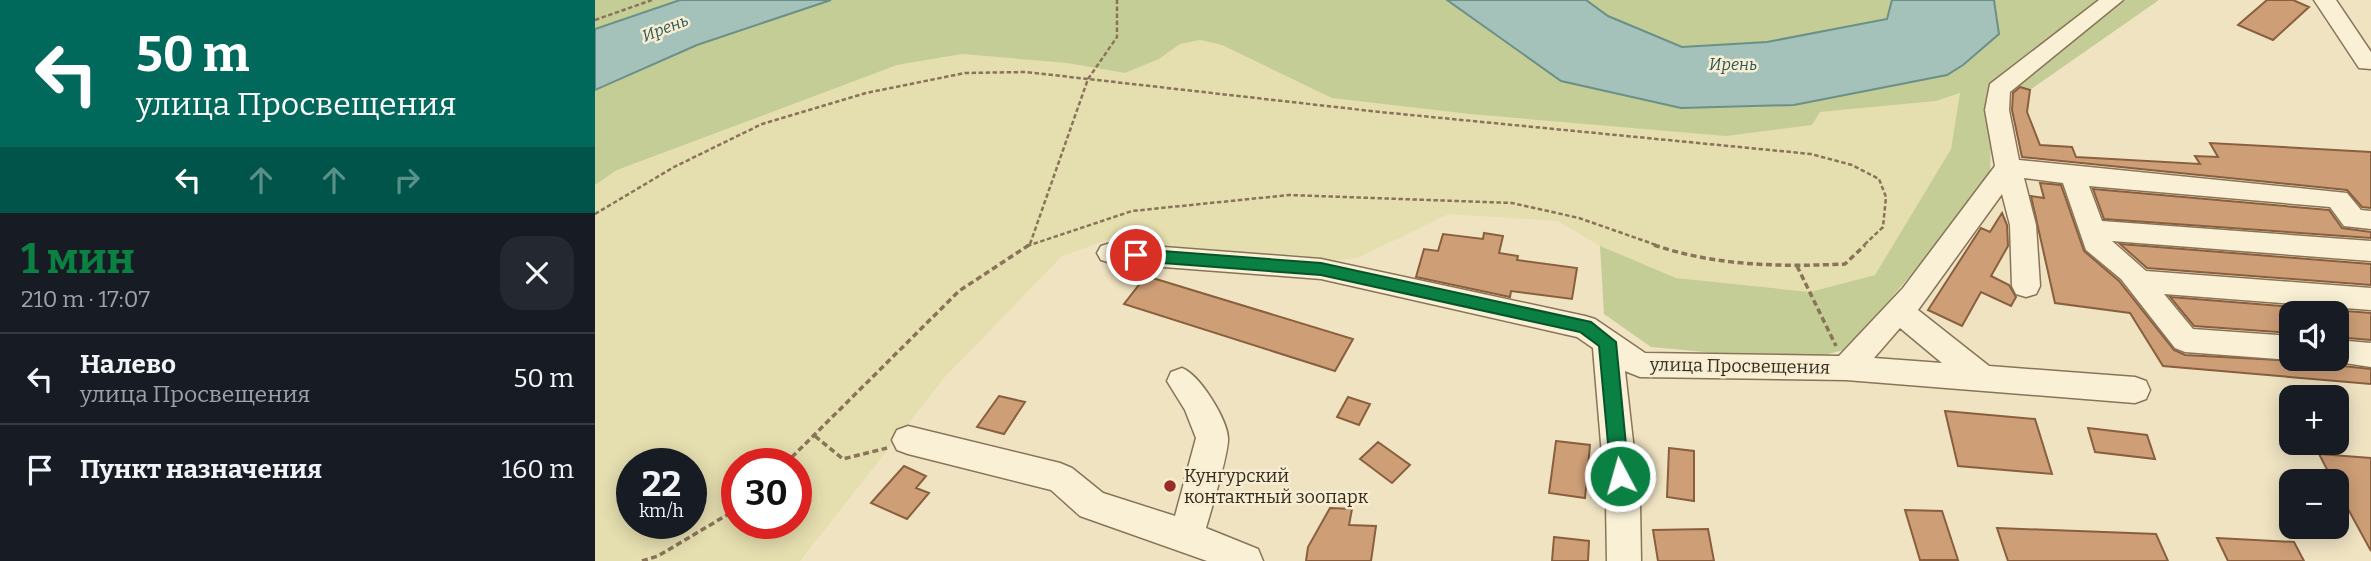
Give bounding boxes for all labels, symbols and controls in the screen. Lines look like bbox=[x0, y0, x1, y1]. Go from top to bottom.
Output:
water label: Ирень bbox=[639, 11, 691, 45]
text: 50 m bbox=[136, 25, 249, 84]
icon: left bbox=[21, 28, 112, 119]
water label: Ирень bbox=[1709, 55, 1757, 74]
text: улица Просвещения bbox=[136, 85, 456, 123]
icon: left bbox=[169, 161, 207, 199]
icon: ahead bbox=[242, 161, 280, 199]
icon: ahead bbox=[315, 161, 353, 199]
icon: right bbox=[388, 161, 426, 199]
pin bbox=[1106, 225, 1166, 285]
text: 1 мин bbox=[21, 234, 135, 284]
button: close bbox=[500, 236, 574, 310]
icon: arrive bbox=[1117, 236, 1155, 274]
text: 210 m · 17:07 bbox=[21, 285, 150, 313]
map controls bbox=[2279, 301, 2349, 539]
button: sound bbox=[2279, 301, 2349, 371]
text: Налево bbox=[80, 349, 176, 380]
street label: улица Просвещения bbox=[1649, 353, 1830, 379]
icon: left bbox=[21, 360, 59, 398]
text: 50 m bbox=[513, 363, 574, 394]
text: улица Просвещения bbox=[80, 380, 310, 408]
button: + bbox=[2279, 385, 2349, 455]
position arrow bbox=[1583, 439, 1657, 513]
speed limit sign: 30 bbox=[721, 448, 812, 539]
icon: arrive bbox=[21, 451, 59, 489]
text: Пункт назначения bbox=[80, 454, 322, 485]
text: 160 m bbox=[502, 454, 574, 485]
text: 22 bbox=[642, 463, 681, 505]
place label: Кунгурский контактный зоопарк bbox=[1184, 465, 1369, 508]
button: − bbox=[2279, 469, 2349, 539]
marker: Кунгурский контактный зоопарк bbox=[1162, 478, 1178, 494]
text: km/h bbox=[639, 500, 684, 522]

